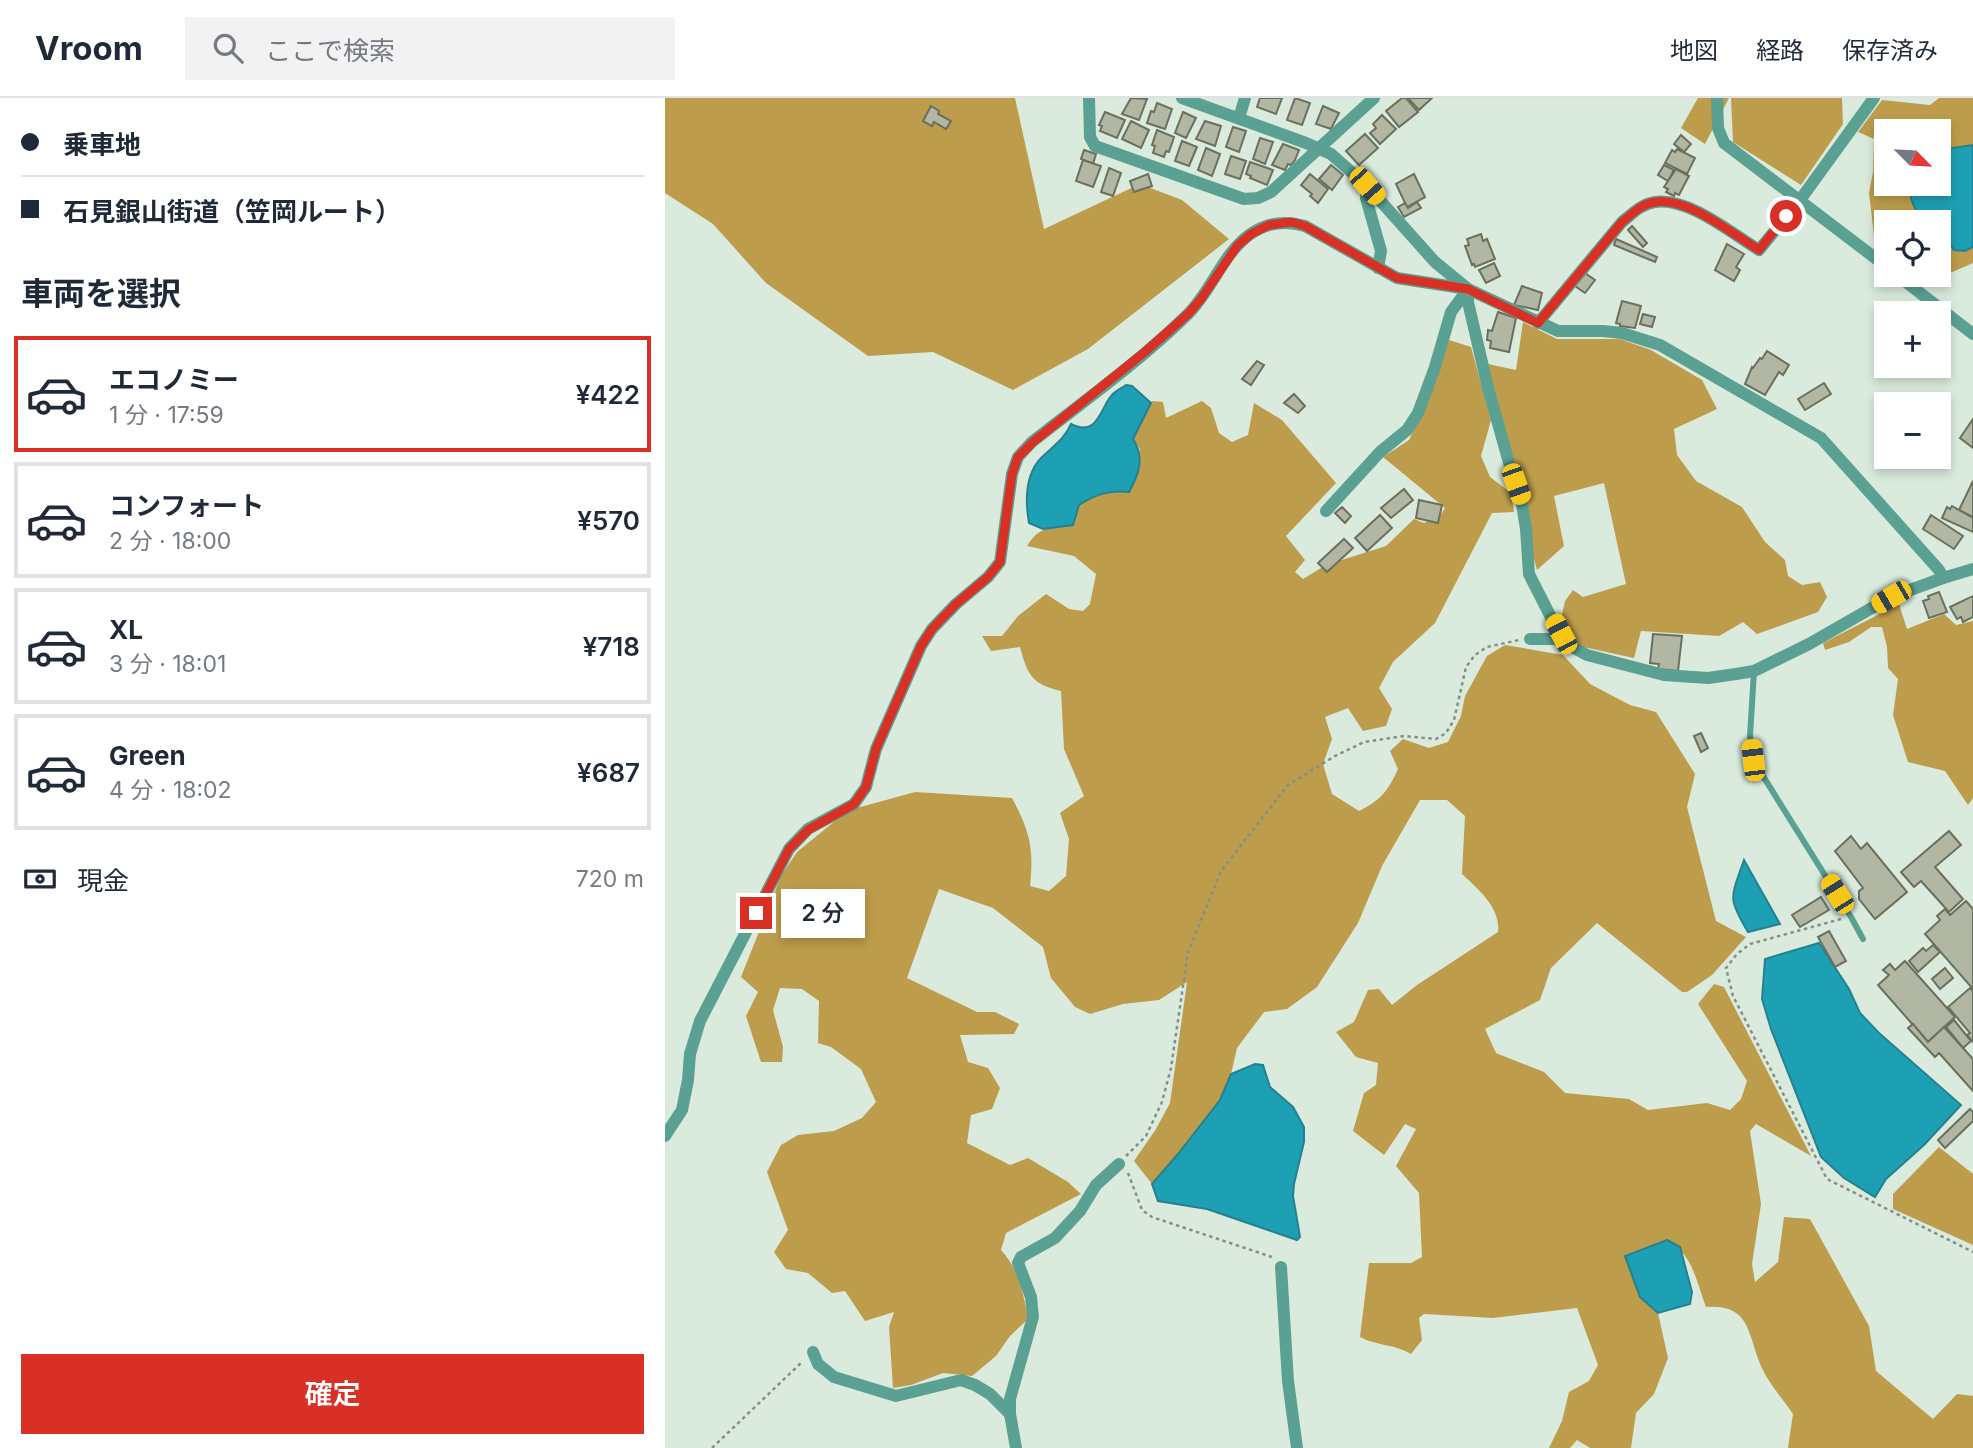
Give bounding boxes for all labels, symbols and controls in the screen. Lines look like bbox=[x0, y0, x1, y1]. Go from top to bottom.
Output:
search box bbox=[185, 17, 675, 80]
text: Vroom bbox=[35, 28, 143, 68]
icon: search bbox=[209, 29, 247, 67]
text: ここで検索 bbox=[265, 35, 395, 66]
text: 地図 bbox=[1670, 36, 1718, 65]
text: 経路 bbox=[1756, 36, 1804, 65]
text: 保存済み bbox=[1842, 36, 1938, 65]
north arrow bbox=[1874, 119, 1951, 196]
map controls bbox=[1874, 119, 1951, 469]
text: 乗車地 bbox=[63, 129, 141, 160]
car bbox=[1346, 163, 1389, 209]
text: 石見銀山街道（笠岡ルート） bbox=[63, 196, 401, 227]
route start bbox=[1770, 200, 1802, 232]
button: locate bbox=[1874, 210, 1951, 287]
text: 車両を選択 bbox=[21, 274, 181, 313]
button: + bbox=[1874, 301, 1951, 378]
icon: car bbox=[25, 363, 88, 426]
text: エコノミー bbox=[109, 364, 239, 395]
text: ¥422 bbox=[576, 379, 640, 410]
button: − bbox=[1874, 392, 1951, 469]
text: 1 分 · 17:59 bbox=[109, 401, 224, 429]
car bbox=[1499, 461, 1534, 507]
icon: car bbox=[25, 489, 88, 552]
text: コンフォート bbox=[109, 490, 264, 521]
text: ¥570 bbox=[577, 505, 640, 536]
text: 2 分 · 18:00 bbox=[109, 527, 231, 555]
car bbox=[1868, 577, 1915, 617]
car bbox=[1542, 611, 1581, 657]
text: XL bbox=[109, 614, 143, 645]
icon: car bbox=[25, 615, 88, 678]
text: ¥718 bbox=[583, 631, 640, 662]
text: 3 分 · 18:01 bbox=[109, 650, 226, 678]
car bbox=[1741, 738, 1766, 782]
text: Green bbox=[109, 740, 186, 771]
icon: car bbox=[25, 741, 88, 804]
text: ¥687 bbox=[577, 757, 640, 788]
text: 4 分 · 18:02 bbox=[109, 776, 232, 804]
icon: cash bbox=[21, 860, 59, 898]
text: 現金 bbox=[77, 865, 129, 896]
text: 720 m bbox=[576, 865, 644, 893]
car bbox=[1817, 871, 1858, 917]
callout: 2 分 bbox=[781, 888, 865, 938]
route end bbox=[740, 897, 772, 929]
text: 2 分 bbox=[801, 899, 845, 927]
button: 確定 bbox=[21, 1354, 644, 1434]

